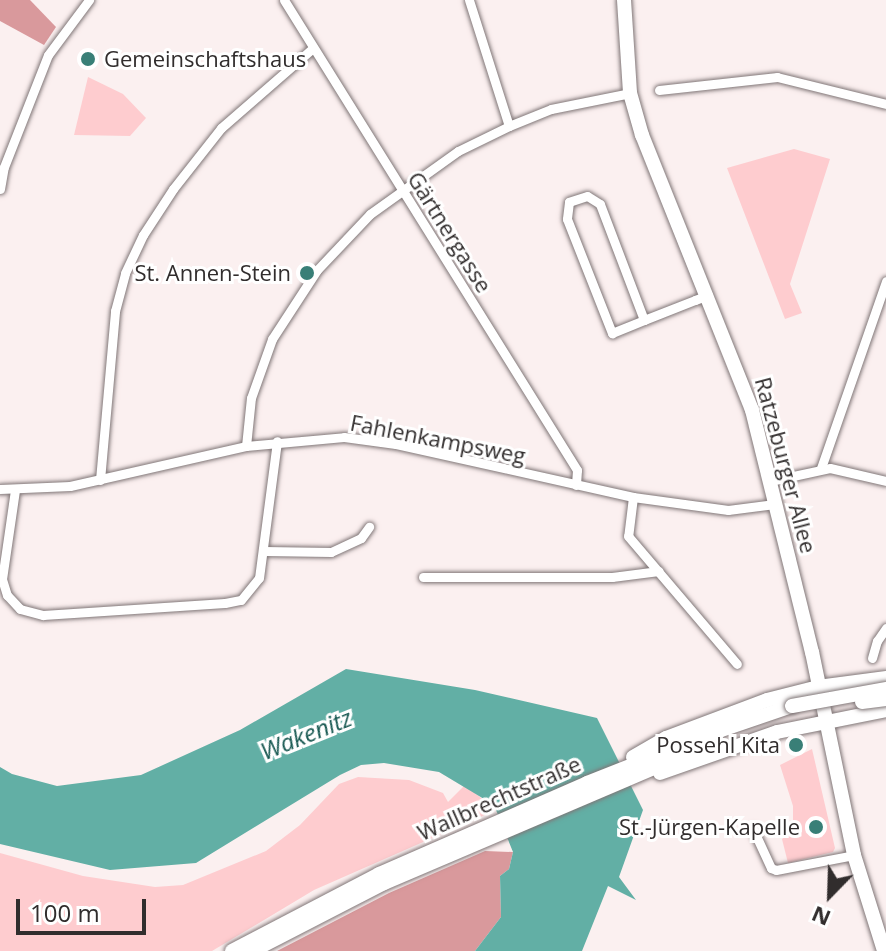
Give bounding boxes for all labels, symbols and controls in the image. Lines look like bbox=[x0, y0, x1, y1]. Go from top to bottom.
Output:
place label: Gemeinschaftshaus bbox=[104, 46, 306, 72]
marker: Gemeinschaftshaus bbox=[79, 50, 97, 68]
street label: Gärtnergasse bbox=[402, 167, 498, 297]
place label: St. Annen-Stein bbox=[134, 260, 291, 286]
marker: St. Annen-Stein bbox=[298, 264, 316, 282]
street label: Ratzeburger Allee bbox=[750, 374, 822, 556]
street label: Fahlenkampsweg bbox=[348, 409, 528, 469]
water label: Wakenitz bbox=[256, 703, 356, 765]
place label: Possehl Kita bbox=[656, 732, 780, 758]
marker: Possehl Kita bbox=[787, 736, 805, 754]
street label: Wallbrechtstraße bbox=[413, 750, 585, 846]
place label: St.-Jürgen-Kapelle bbox=[619, 814, 800, 840]
marker: St.-Jürgen-Kapelle bbox=[807, 818, 825, 836]
north arrow bbox=[790, 855, 870, 935]
scale bar bbox=[20, 883, 150, 933]
text: 100 m bbox=[30, 896, 100, 929]
text: N bbox=[807, 900, 835, 934]

